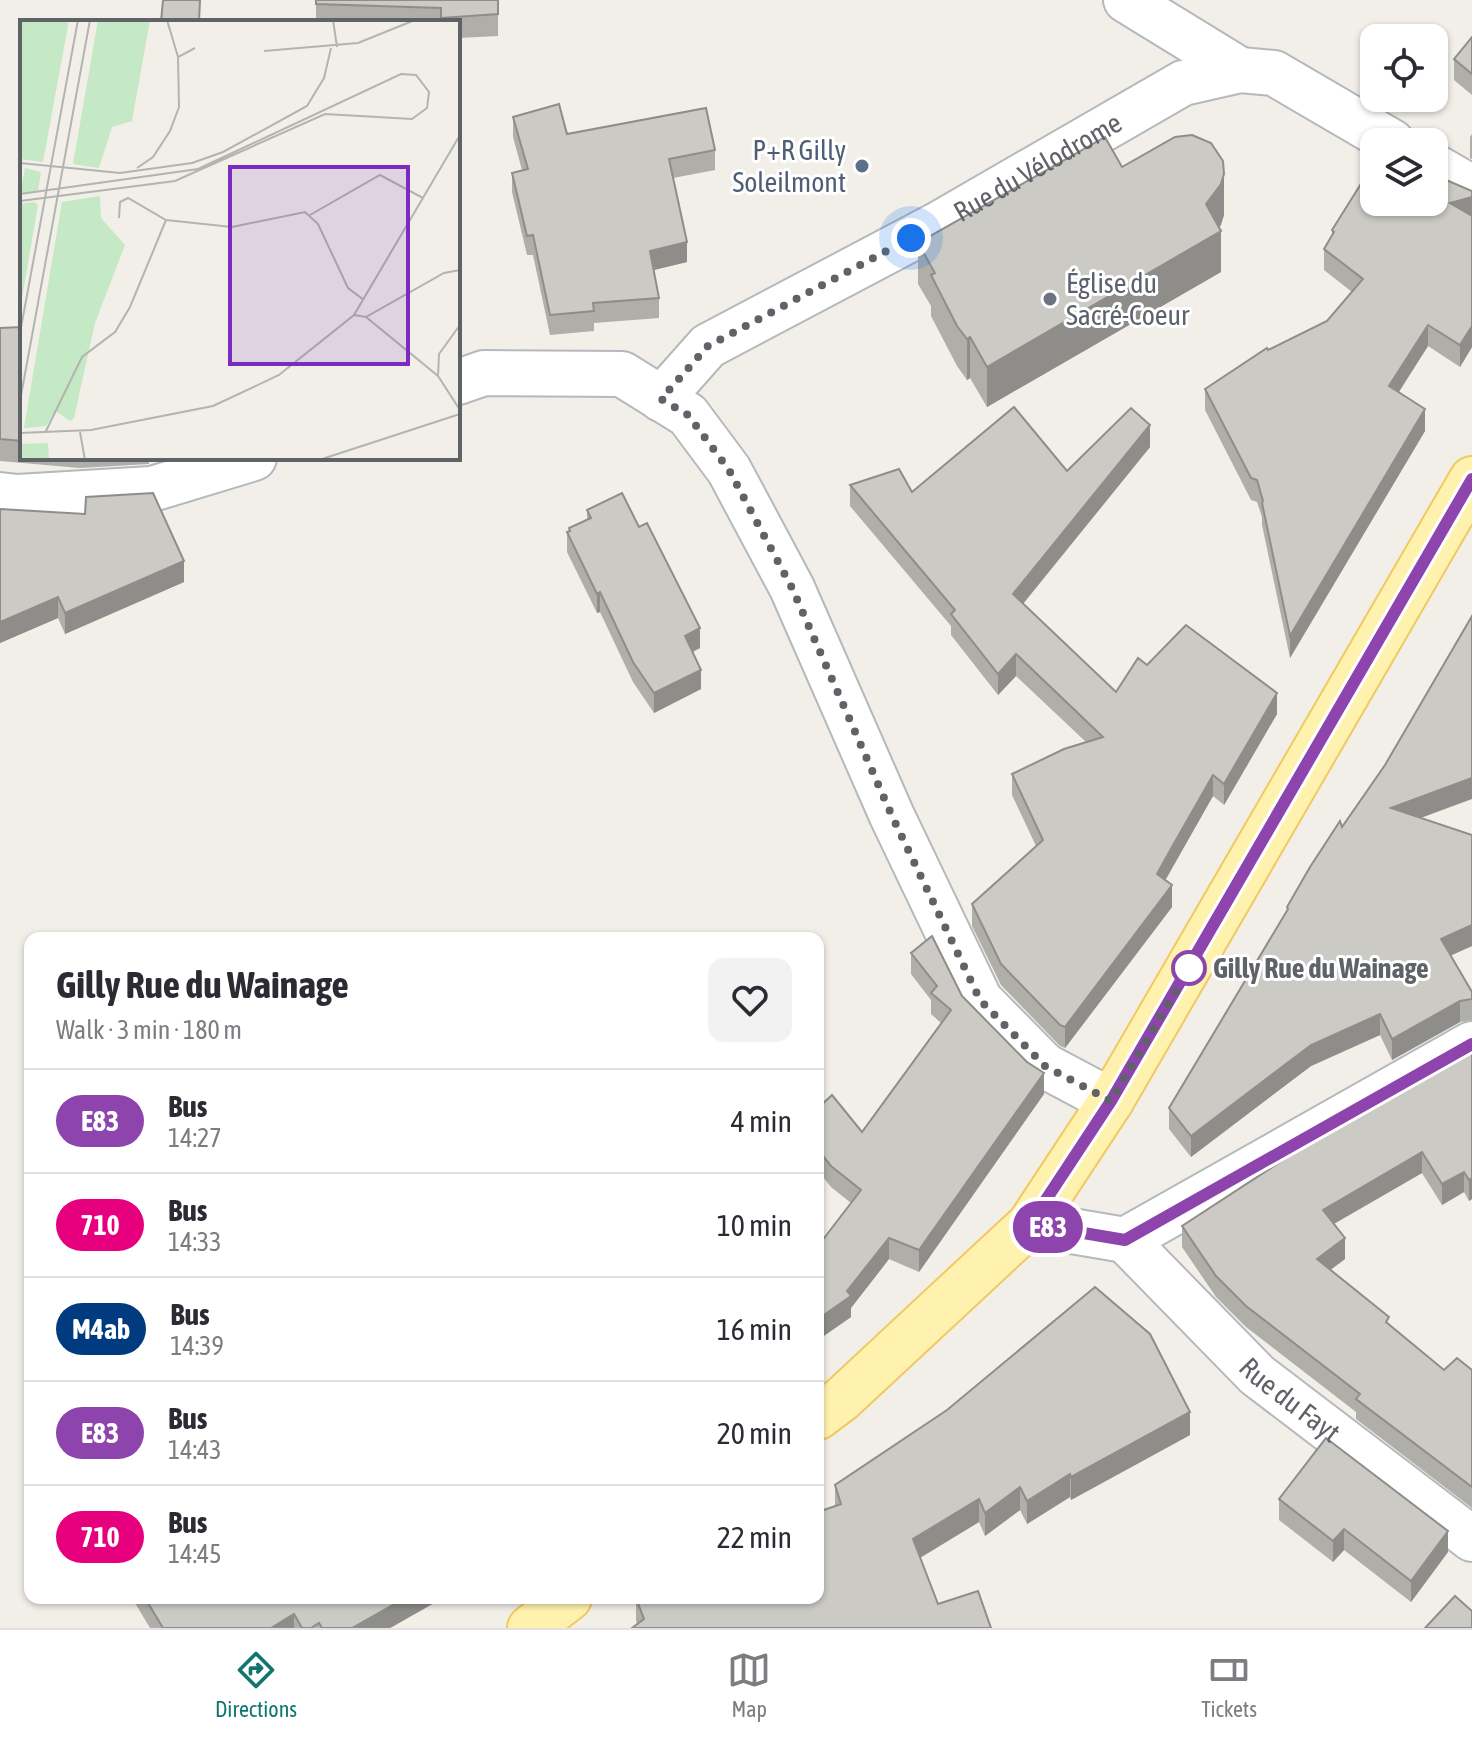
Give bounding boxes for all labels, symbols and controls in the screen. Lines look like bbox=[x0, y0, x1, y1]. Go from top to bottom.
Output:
inset map bbox=[20, 20, 460, 460]
map controls bbox=[1360, 24, 1448, 216]
button: locate bbox=[1360, 24, 1448, 112]
street label: Rue du Vélodrome bbox=[948, 106, 1127, 228]
button: layers bbox=[1360, 128, 1448, 216]
place label: P+R Gilly Soleilmont bbox=[732, 134, 846, 198]
marker: P+R Gilly Soleilmont bbox=[853, 157, 871, 175]
your location bbox=[891, 218, 931, 258]
place label: Église du Sacré-Coeur bbox=[1066, 267, 1190, 331]
marker: Église du Sacré-Coeur bbox=[1041, 290, 1059, 308]
marker: Gilly Rue du Wainage bbox=[1172, 951, 1206, 985]
place label: Gilly Rue du Wainage bbox=[1213, 952, 1429, 984]
button: heart bbox=[708, 958, 792, 1042]
text: Gilly Rue du Wainage bbox=[56, 963, 349, 1006]
text: Walk · 3 min · 180 m bbox=[56, 1015, 242, 1045]
text: Bus bbox=[168, 1089, 207, 1123]
text: 4 min bbox=[731, 1104, 792, 1138]
text: E83 bbox=[81, 1105, 119, 1137]
text: 14:27 bbox=[168, 1123, 222, 1153]
text: Bus bbox=[168, 1193, 207, 1227]
line badge: E83 bbox=[1002, 1201, 1094, 1253]
text: 10 min bbox=[717, 1208, 792, 1242]
text: 710 bbox=[80, 1209, 120, 1241]
text: E83 bbox=[1029, 1211, 1067, 1243]
text: 14:33 bbox=[168, 1227, 222, 1257]
text: Bus bbox=[170, 1297, 210, 1331]
text: 16 min bbox=[717, 1312, 792, 1346]
text: M4ab bbox=[72, 1313, 130, 1345]
text: 14:39 bbox=[170, 1331, 224, 1361]
street label: Rue du Fayt bbox=[1233, 1351, 1346, 1449]
text: Bus bbox=[168, 1401, 207, 1435]
text: 20 min bbox=[717, 1416, 792, 1450]
text: E83 bbox=[81, 1417, 119, 1449]
text: 14:43 bbox=[168, 1435, 222, 1465]
text: Bus bbox=[168, 1505, 207, 1539]
text: 22 min bbox=[717, 1520, 792, 1554]
text: 710 bbox=[80, 1521, 120, 1553]
text: 14:45 bbox=[168, 1539, 222, 1569]
tab: Directions bbox=[215, 1648, 297, 1722]
tab: Map bbox=[727, 1648, 771, 1722]
tab: Tickets bbox=[1201, 1648, 1257, 1722]

